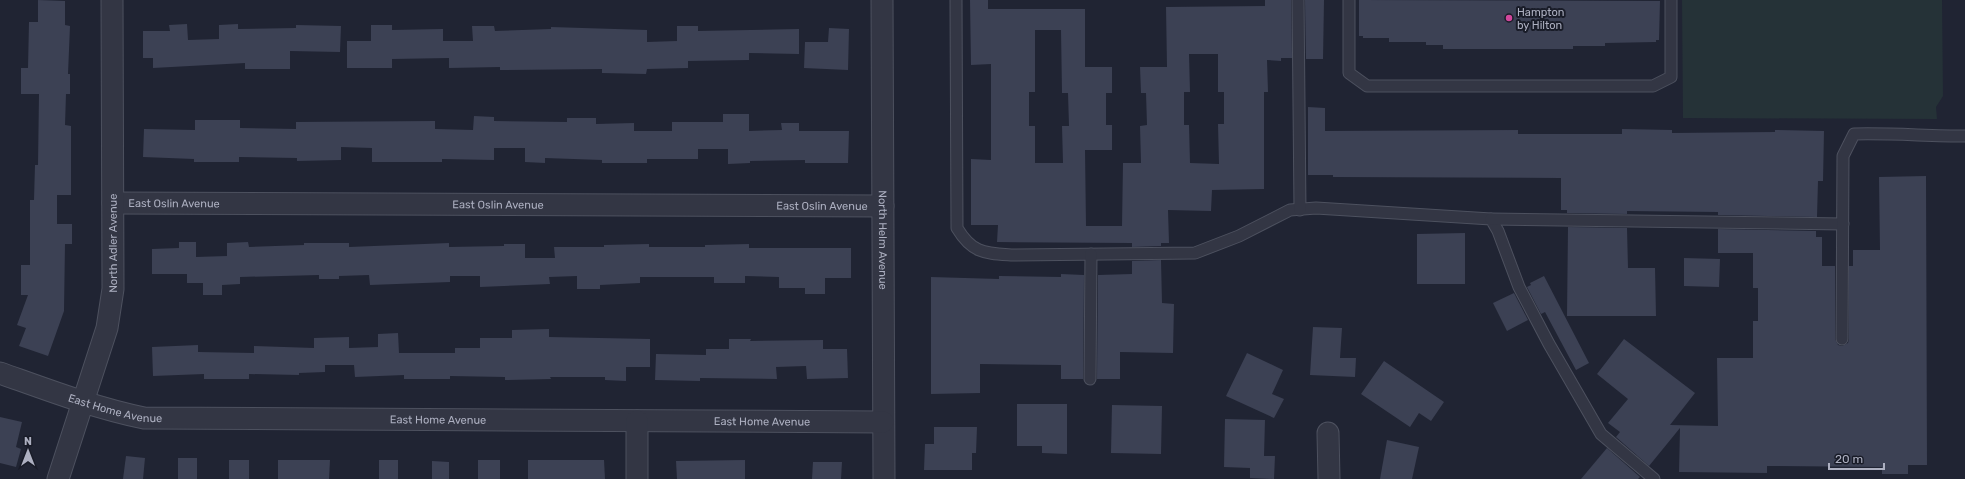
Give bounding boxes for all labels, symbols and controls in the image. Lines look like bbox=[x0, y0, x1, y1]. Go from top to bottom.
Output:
place label: Hampton by Hilton bbox=[1517, 6, 1564, 32]
marker: Hampton by Hilton bbox=[1504, 13, 1514, 23]
street label: North Helm Avenue bbox=[876, 190, 890, 290]
street label: North Adler Avenue bbox=[106, 194, 120, 293]
street label: East Oslin Avenue bbox=[128, 197, 220, 210]
street label: East Oslin Avenue bbox=[452, 198, 544, 211]
street label: East Oslin Avenue bbox=[776, 199, 868, 212]
street label: East Home Avenue bbox=[67, 391, 162, 425]
street label: East Home Avenue bbox=[390, 413, 486, 426]
street label: East Home Avenue bbox=[714, 415, 810, 428]
north arrow bbox=[8, 431, 48, 471]
text: N bbox=[24, 435, 32, 448]
scale bar bbox=[1829, 445, 1884, 471]
text: 20 m bbox=[1835, 452, 1863, 466]

